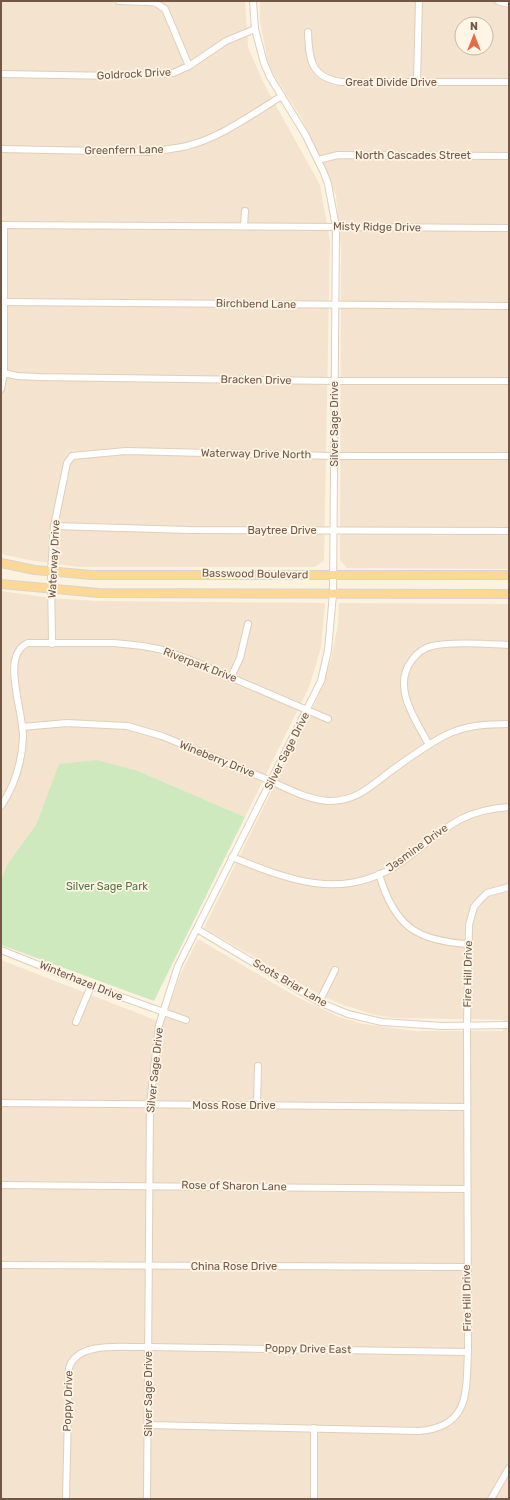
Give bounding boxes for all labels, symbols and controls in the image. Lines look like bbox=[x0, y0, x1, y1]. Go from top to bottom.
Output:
north arrow bbox=[454, 16, 494, 56]
text: N bbox=[470, 20, 478, 33]
street label: Goldrock Drive bbox=[97, 66, 171, 82]
street label: Great Divide Drive bbox=[345, 76, 437, 89]
street label: Greenfern Lane bbox=[84, 143, 164, 157]
street label: North Cascades Street bbox=[355, 149, 472, 162]
street label: Misty Ridge Drive bbox=[333, 220, 421, 234]
street label: Birchbend Lane bbox=[216, 297, 296, 311]
street label: Bracken Drive bbox=[220, 373, 292, 387]
street label: Silver Sage Drive bbox=[328, 381, 341, 467]
street label: Waterway Drive North bbox=[201, 447, 311, 461]
street label: Waterway Drive bbox=[45, 519, 63, 599]
street label: Baytree Drive bbox=[247, 524, 317, 537]
street label: Basswood Boulevard bbox=[202, 567, 308, 581]
street label: Riverpark Drive bbox=[161, 645, 239, 685]
street label: Silver Sage Drive bbox=[262, 710, 312, 792]
street label: Wineberry Drive bbox=[177, 738, 257, 780]
street label: Jasmine Drive bbox=[384, 821, 450, 875]
park label: Silver Sage Park bbox=[66, 880, 148, 893]
street label: Fire Hill Drive bbox=[461, 940, 475, 1008]
street label: Scots Briar Lane bbox=[250, 956, 330, 1010]
street label: Winterhazel Drive bbox=[37, 958, 125, 1004]
street label: Silver Sage Drive bbox=[144, 1027, 166, 1113]
street label: Moss Rose Drive bbox=[192, 1099, 276, 1112]
street label: Rose of Sharon Lane bbox=[181, 1179, 287, 1193]
street label: China Rose Drive bbox=[191, 1260, 277, 1273]
street label: Fire Hill Drive bbox=[460, 1264, 474, 1332]
street label: Poppy Drive East bbox=[265, 1342, 352, 1356]
street label: Silver Sage Drive bbox=[142, 1351, 155, 1437]
street label: Poppy Drive bbox=[60, 1370, 76, 1432]

